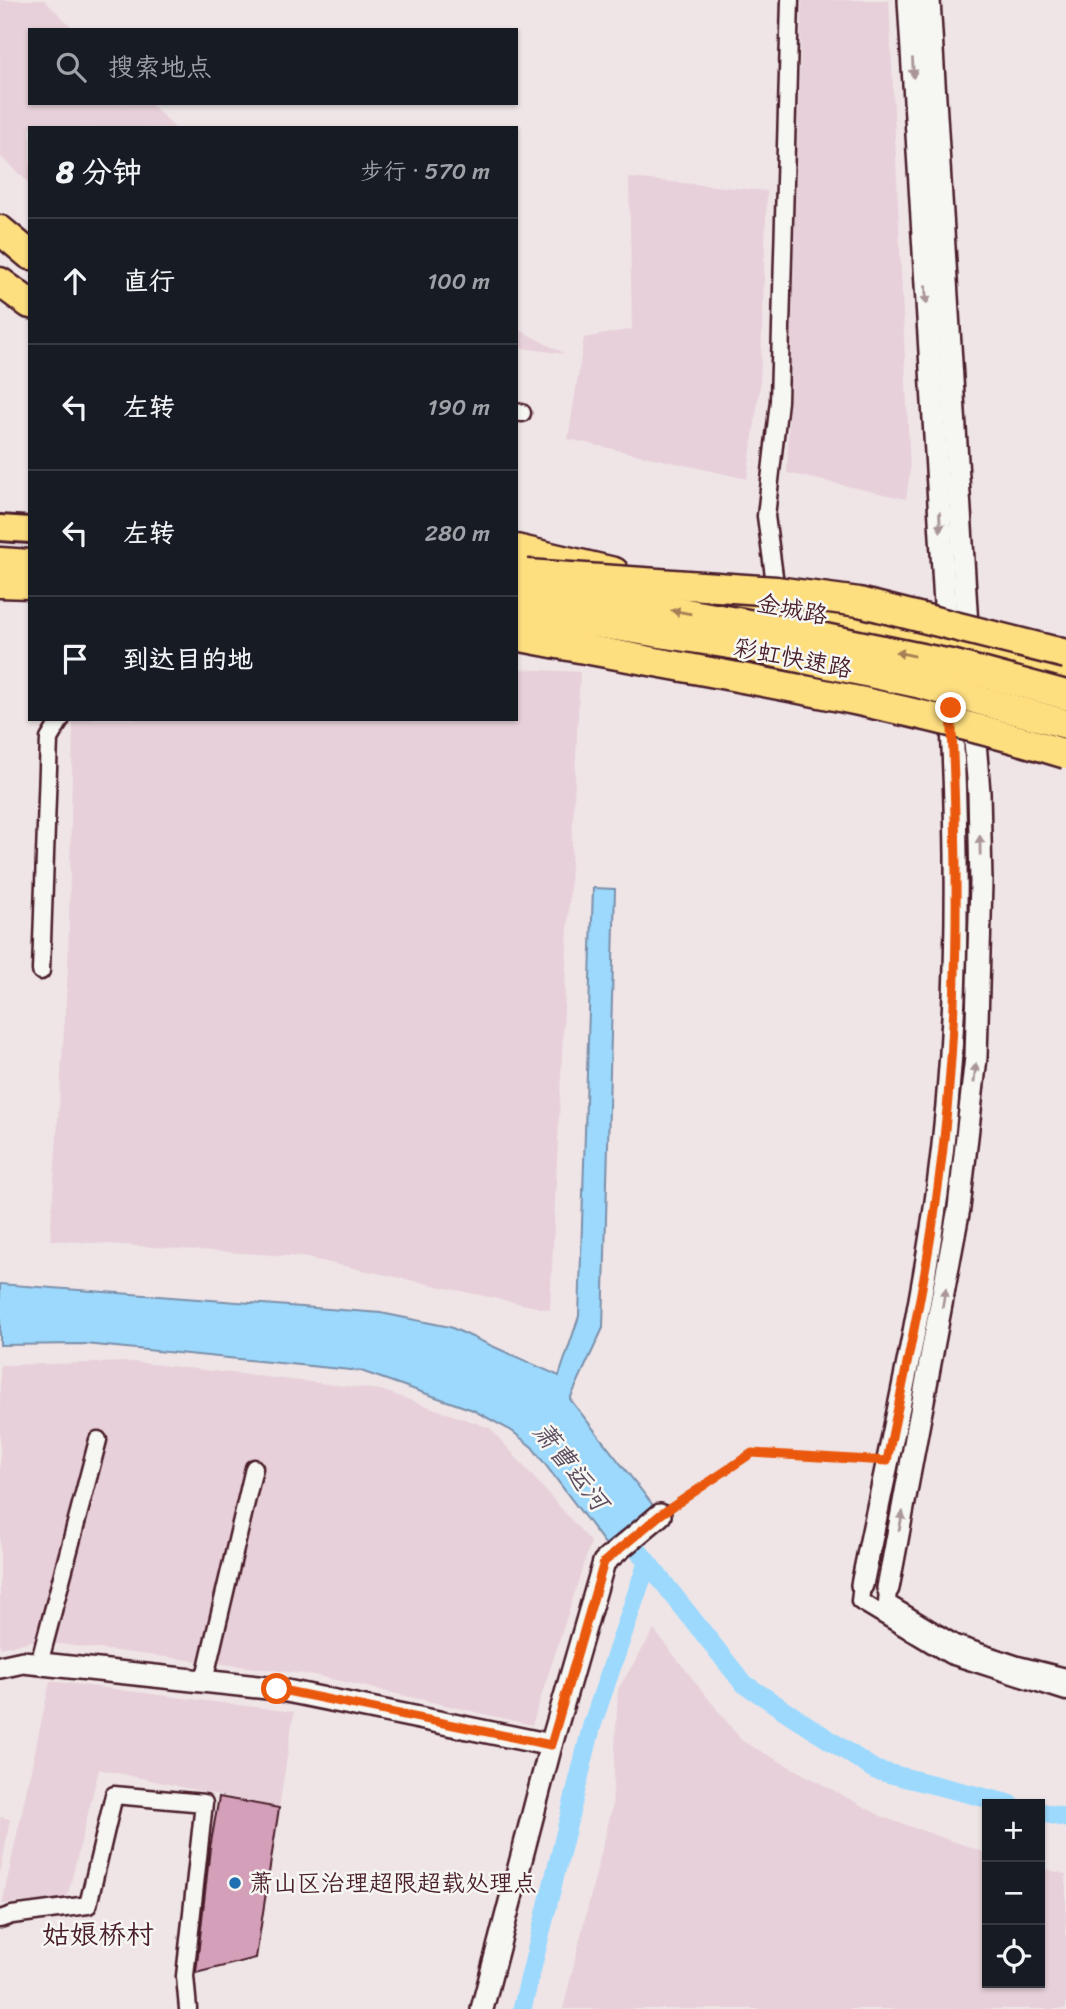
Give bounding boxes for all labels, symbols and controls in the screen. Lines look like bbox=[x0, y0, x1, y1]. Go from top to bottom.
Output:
search box bbox=[28, 28, 518, 105]
text: 搜索地点 bbox=[108, 44, 212, 90]
icon: search bbox=[52, 48, 90, 86]
one-way arrow bbox=[908, 57, 919, 79]
text: 8 分钟 bbox=[56, 145, 142, 199]
text: 步行 · 570 m bbox=[361, 151, 490, 192]
text: 直行 bbox=[123, 258, 175, 304]
text: 100 m bbox=[427, 261, 490, 302]
icon: ahead bbox=[56, 262, 94, 300]
one-way arrow bbox=[921, 284, 932, 306]
text: 左转 bbox=[123, 384, 175, 430]
text: 190 m bbox=[428, 387, 490, 428]
icon: left bbox=[56, 388, 94, 426]
text: 左转 bbox=[123, 510, 175, 556]
one-way arrow bbox=[935, 512, 946, 534]
text: 280 m bbox=[425, 513, 490, 554]
icon: left bbox=[56, 514, 94, 552]
street label: 金城路 bbox=[753, 582, 831, 636]
one-way arrow bbox=[670, 606, 692, 617]
street label: 彩虹快速路 bbox=[730, 626, 856, 690]
text: 到达目的地 bbox=[123, 636, 253, 682]
icon: arrive bbox=[56, 640, 94, 678]
one-way arrow bbox=[894, 649, 916, 660]
route end bbox=[935, 692, 966, 723]
one-way arrow bbox=[975, 834, 986, 856]
one-way arrow bbox=[969, 1061, 980, 1083]
one-way arrow bbox=[938, 1287, 949, 1309]
water label: 萧曹运河 bbox=[521, 1411, 624, 1524]
one-way arrow bbox=[896, 1510, 907, 1532]
route start bbox=[261, 1673, 292, 1704]
map controls bbox=[982, 1799, 1045, 1988]
button: + bbox=[982, 1799, 1045, 1862]
place label: 萧山区治理超限超载处理点 bbox=[249, 1862, 537, 1904]
button: − bbox=[982, 1862, 1045, 1925]
marker: 萧山区治理超限超载处理点 bbox=[227, 1875, 243, 1891]
district label: 姑娘桥村 bbox=[42, 1910, 154, 1959]
button: locate bbox=[982, 1925, 1045, 1988]

